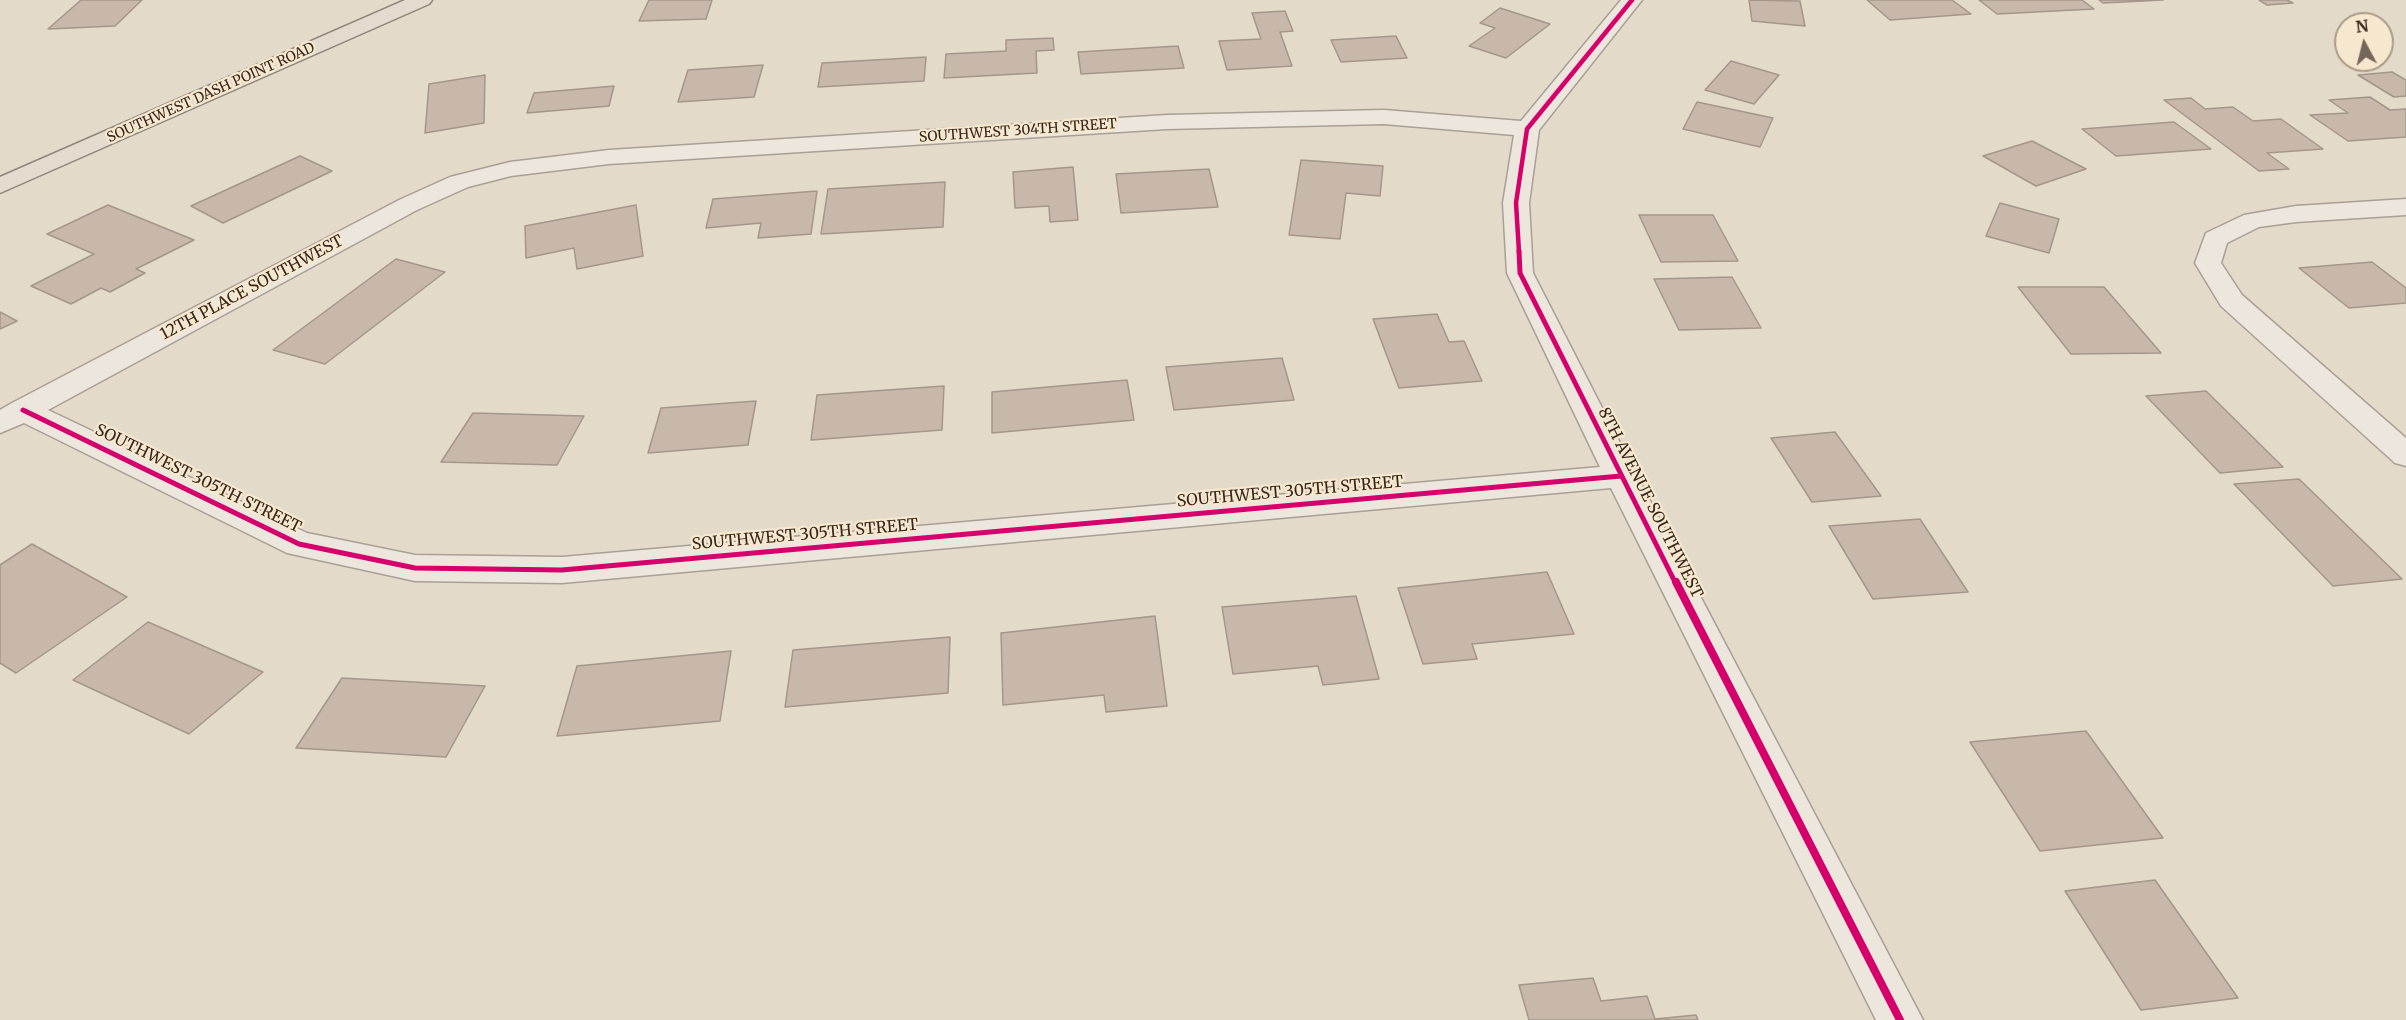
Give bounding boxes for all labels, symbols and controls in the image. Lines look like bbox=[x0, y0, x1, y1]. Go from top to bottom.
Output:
north arrow bbox=[2334, 12, 2394, 72]
text: N bbox=[2355, 15, 2370, 37]
street label: SOUTHWEST DASH POINT ROAD bbox=[104, 39, 318, 147]
street label: SOUTHWEST 304TH STREET bbox=[918, 116, 1118, 146]
street label: 12TH PLACE SOUTHWEST bbox=[157, 232, 347, 344]
street label: 8TH AVENUE SOUTHWEST bbox=[1593, 405, 1707, 601]
street label: SOUTHWEST 305TH STREET bbox=[92, 421, 304, 537]
street label: SOUTHWEST 305TH STREET bbox=[1176, 473, 1404, 511]
street label: SOUTHWEST 305TH STREET bbox=[691, 516, 919, 554]

